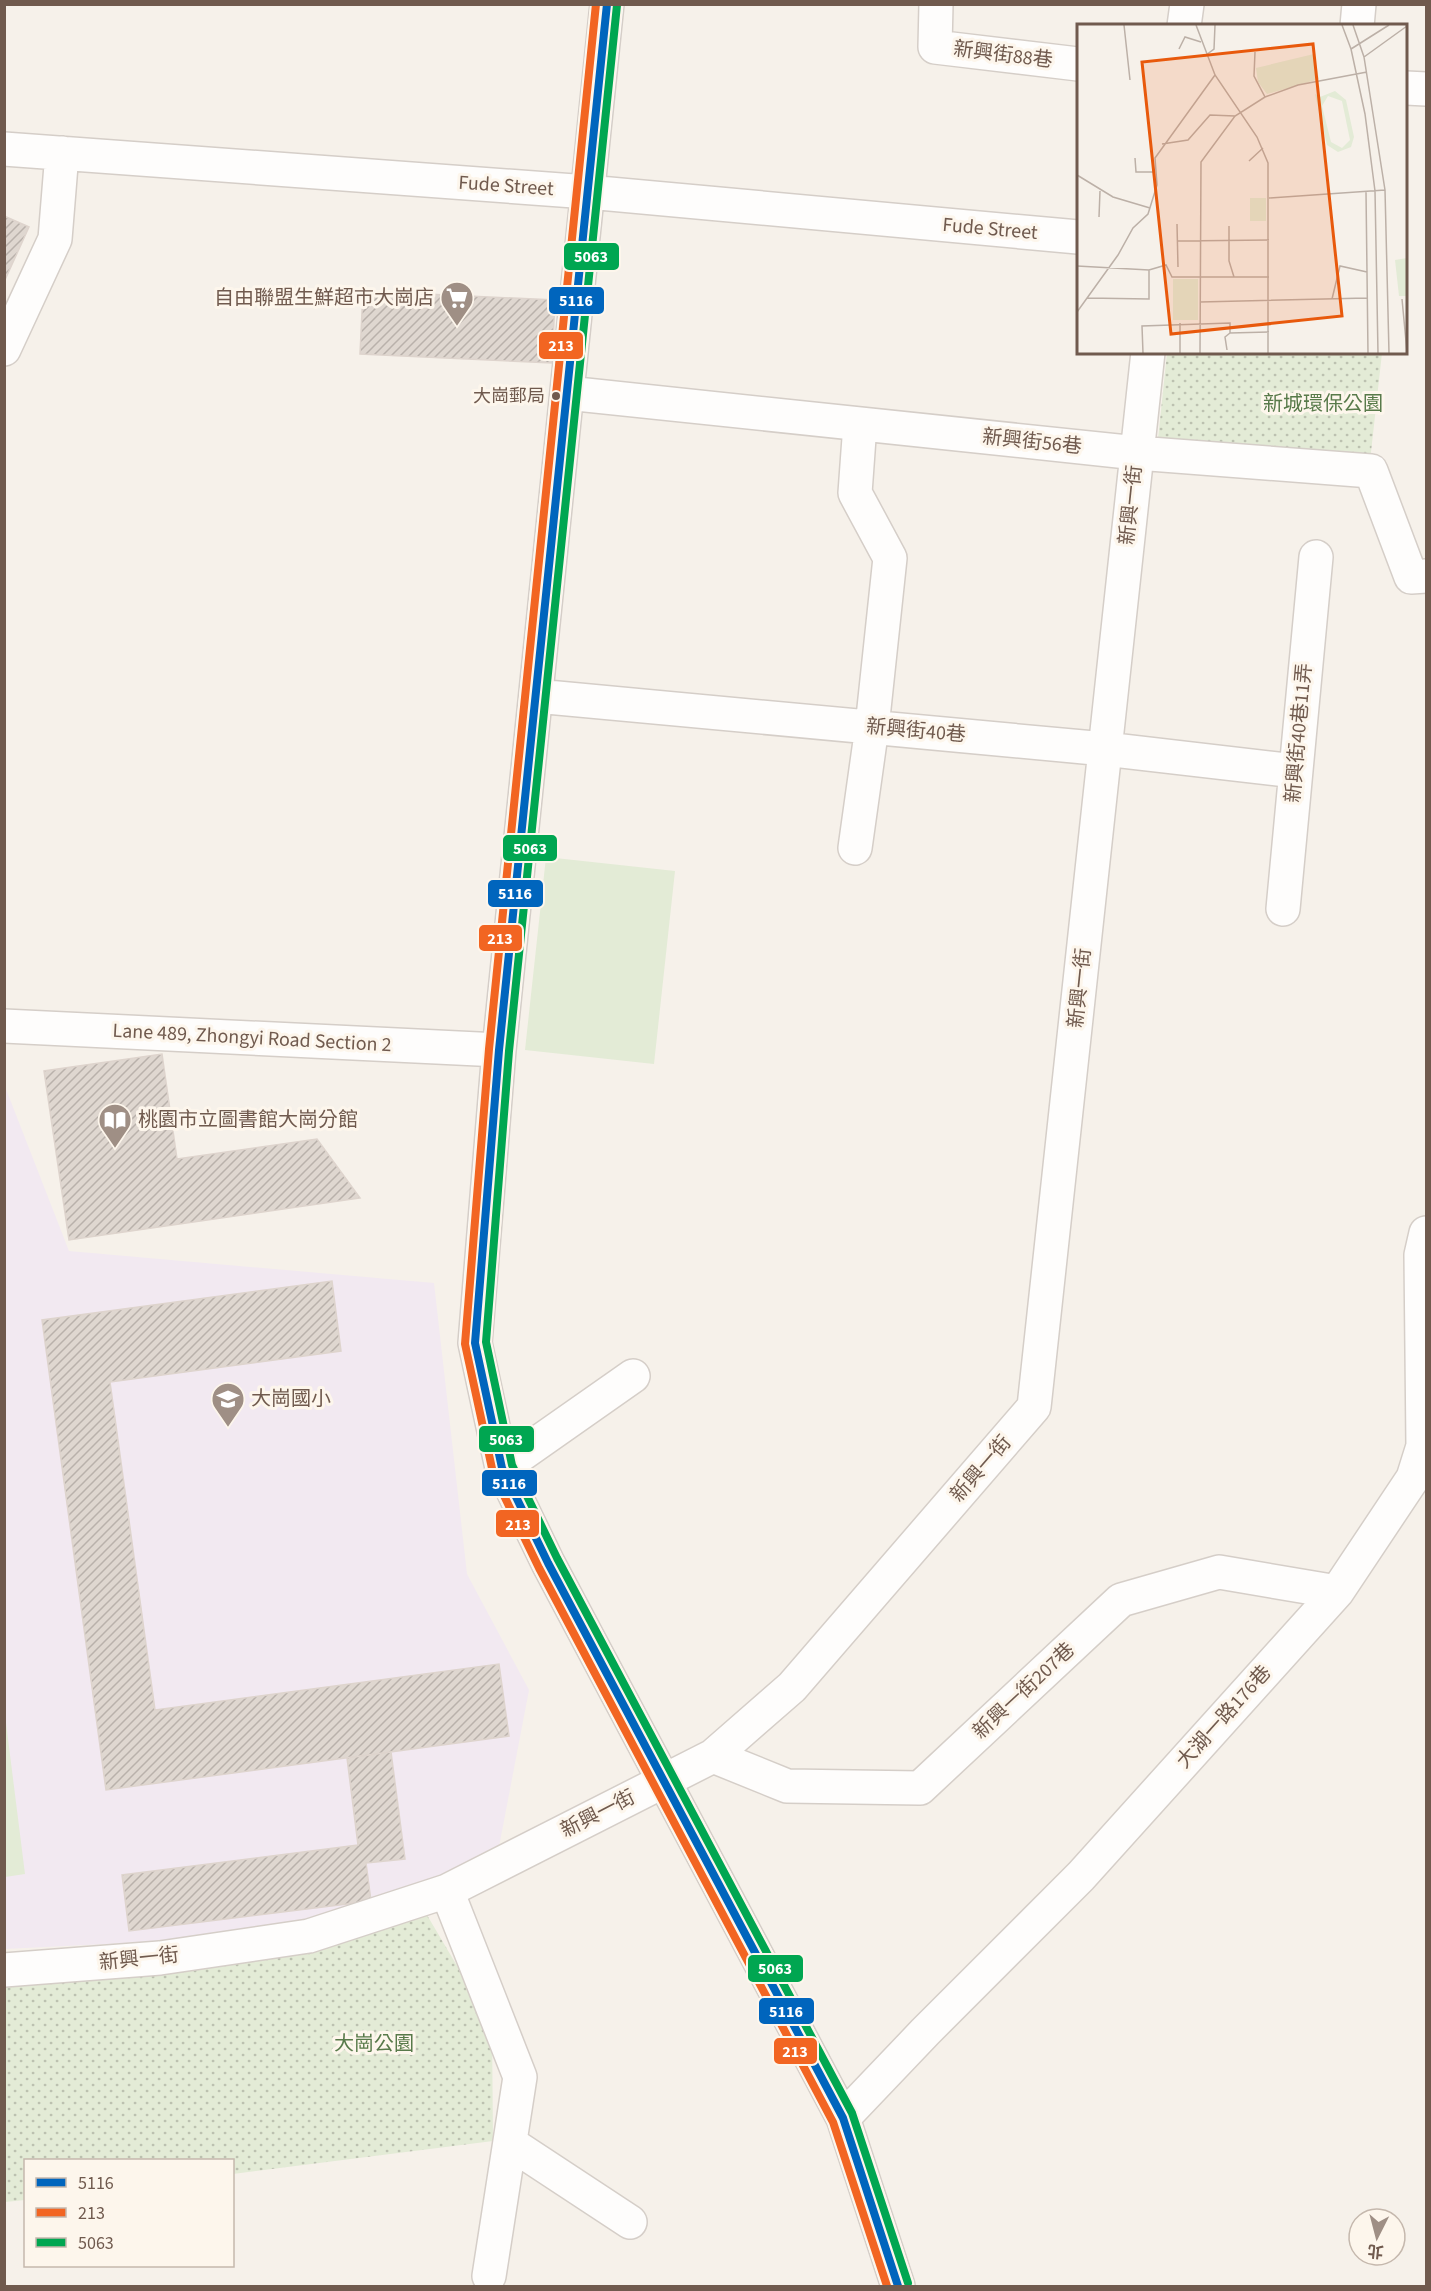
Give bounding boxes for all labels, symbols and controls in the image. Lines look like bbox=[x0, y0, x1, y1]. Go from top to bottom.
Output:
inset map bbox=[1077, 24, 1407, 354]
street label: 新興街88巷 bbox=[952, 35, 1054, 75]
street label: Fude Street bbox=[457, 169, 555, 203]
street label: Fude Street bbox=[941, 211, 1039, 247]
line badge: 5063 bbox=[563, 242, 620, 271]
text: 5063 bbox=[574, 246, 608, 268]
supermarket icon: 自由聯盟生鮮超市大崗店 bbox=[439, 280, 475, 327]
place label: 自由聯盟生鮮超市大崗店 bbox=[214, 284, 434, 312]
line badge: 5116 bbox=[548, 286, 605, 315]
text: 5116 bbox=[559, 290, 593, 312]
line badge: 213 bbox=[538, 331, 584, 360]
text: 213 bbox=[548, 335, 574, 357]
place label: 大崗郵局 bbox=[473, 384, 545, 409]
marker: 大崗郵局 bbox=[550, 390, 562, 402]
park label: 新城環保公園 bbox=[1263, 390, 1383, 418]
street label: 新興街56巷 bbox=[981, 423, 1083, 461]
street label: 新興一街 bbox=[1113, 464, 1149, 546]
street label: 新興街40巷11弄 bbox=[1279, 662, 1319, 804]
street label: 新興街40巷 bbox=[865, 713, 967, 749]
line badge: 5063 bbox=[502, 834, 558, 862]
text: 5063 bbox=[513, 838, 547, 860]
line badge: 5116 bbox=[487, 879, 544, 908]
text: 5116 bbox=[498, 883, 532, 905]
line badge: 213 bbox=[478, 924, 523, 952]
text: 213 bbox=[487, 928, 513, 950]
street label: 新興一街 bbox=[1062, 947, 1098, 1029]
street label: Lane 489, Zhongyi Road Section 2 bbox=[112, 1017, 392, 1059]
library icon: 桃園市立圖書館大崗分館 bbox=[97, 1102, 133, 1149]
place label: 桃園市立圖書館大崗分館 bbox=[138, 1106, 358, 1134]
school or university icon: 大崗國小 bbox=[210, 1381, 246, 1428]
place label: 大崗國小 bbox=[251, 1385, 331, 1413]
line badge: 5063 bbox=[478, 1425, 535, 1453]
text: 5063 bbox=[489, 1429, 523, 1451]
street label: 新興一街 bbox=[944, 1430, 1018, 1508]
line badge: 5116 bbox=[481, 1469, 538, 1497]
text: 5116 bbox=[492, 1473, 526, 1495]
line badge: 213 bbox=[495, 1509, 540, 1538]
text: 213 bbox=[505, 1514, 531, 1536]
street label: 新興一街207巷 bbox=[967, 1636, 1081, 1746]
street label: 大湖一路176巷 bbox=[1170, 1659, 1278, 1775]
street label: 新興一街 bbox=[556, 1783, 640, 1845]
street label: 新興一街 bbox=[98, 1941, 180, 1977]
line badge: 5063 bbox=[747, 1954, 804, 1983]
text: 5063 bbox=[758, 1958, 792, 1980]
line badge: 5116 bbox=[758, 1997, 815, 2025]
text: 5116 bbox=[769, 2001, 803, 2023]
park label: 大崗公園 bbox=[334, 2030, 414, 2058]
line badge: 213 bbox=[773, 2037, 818, 2065]
text: 213 bbox=[782, 2041, 808, 2063]
legend bbox=[24, 2159, 234, 2267]
text: 5116 bbox=[78, 2171, 114, 2196]
text: 213 bbox=[78, 2201, 105, 2226]
north arrow bbox=[1347, 2207, 1407, 2267]
text: 5063 bbox=[78, 2231, 114, 2256]
text: 北 bbox=[1366, 2239, 1385, 2263]

